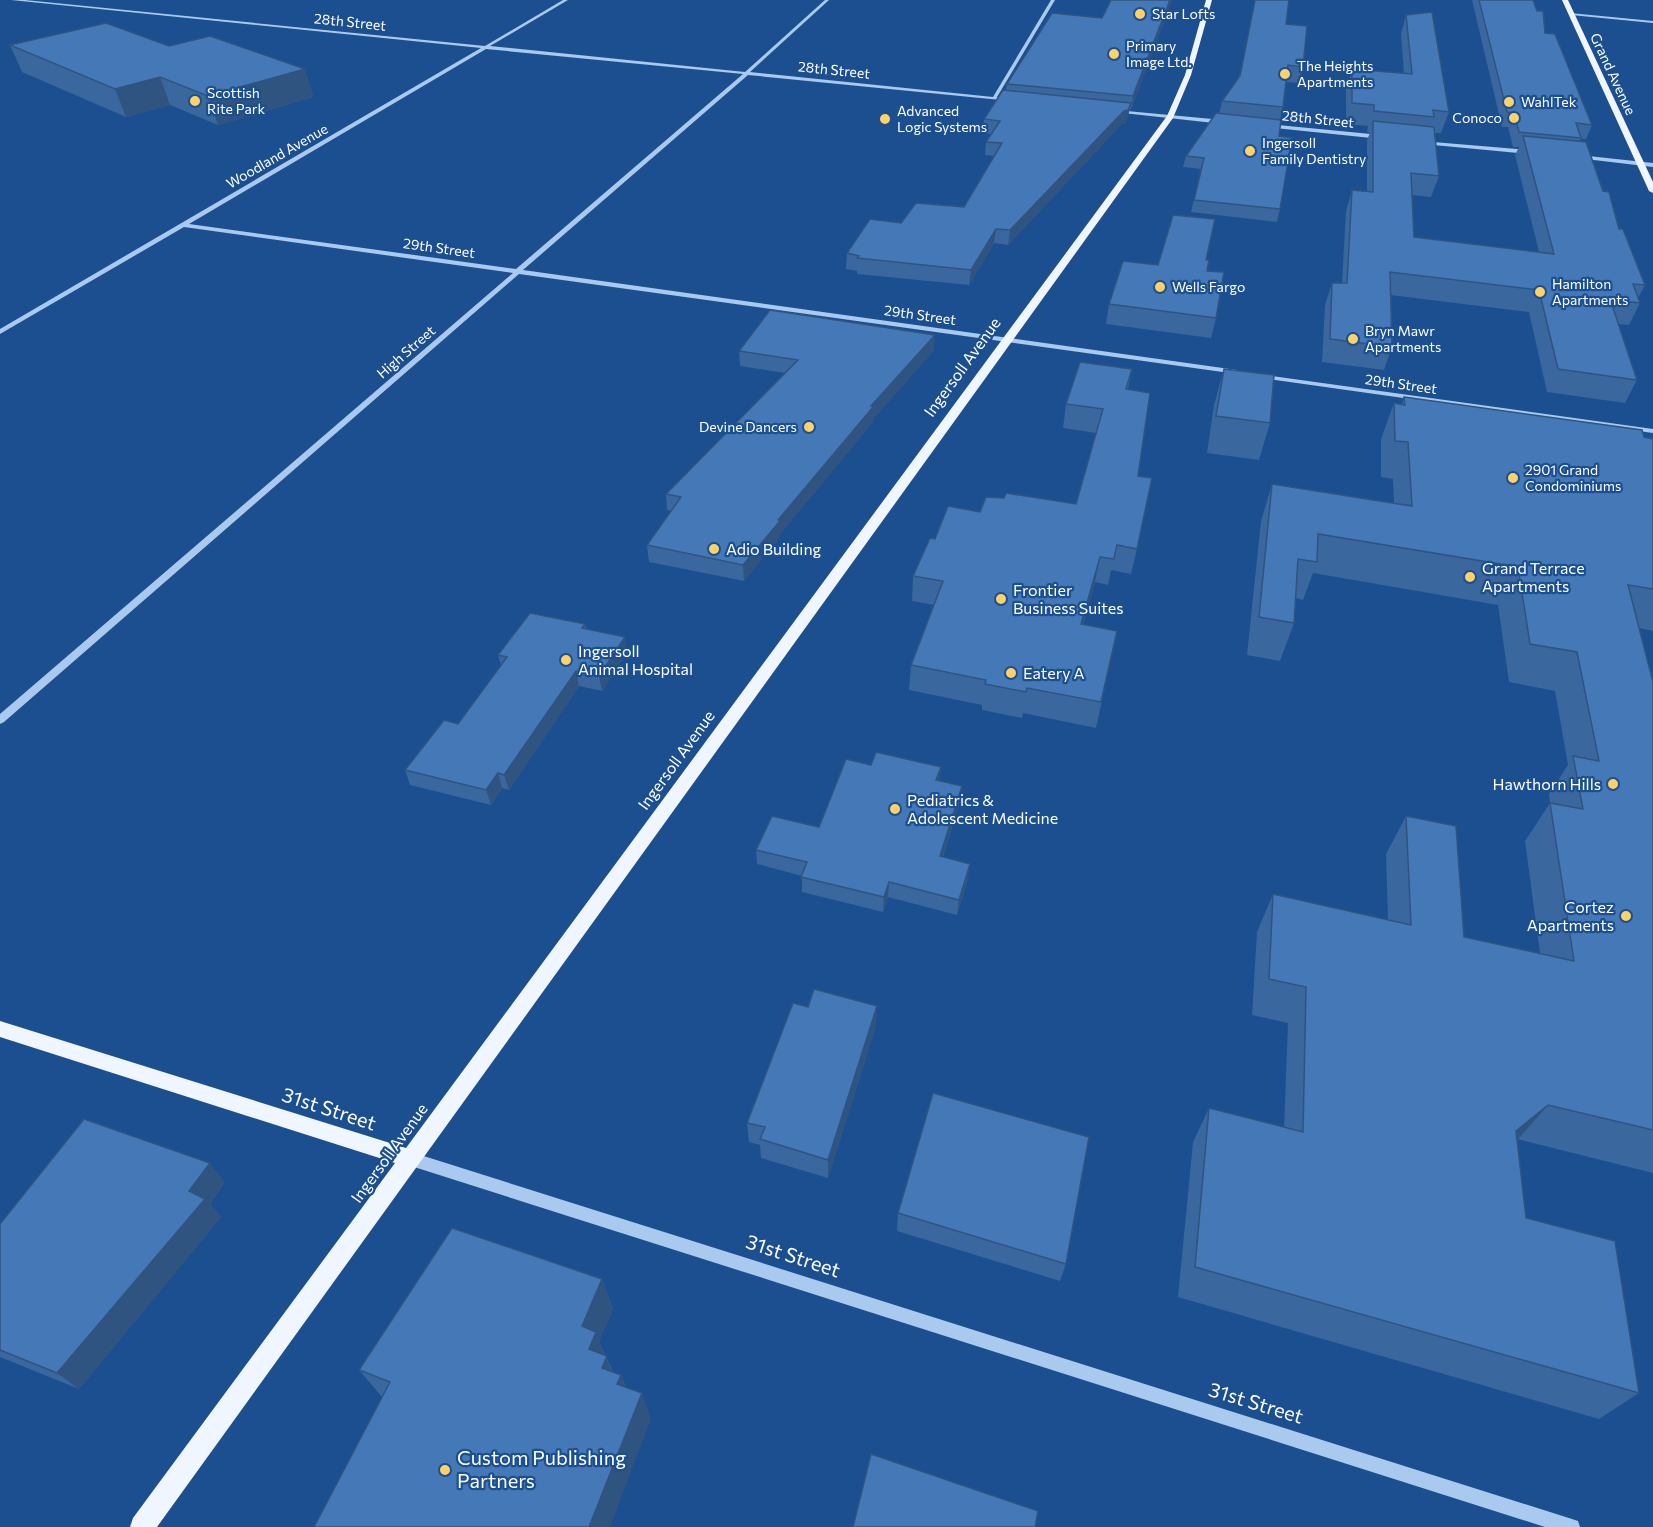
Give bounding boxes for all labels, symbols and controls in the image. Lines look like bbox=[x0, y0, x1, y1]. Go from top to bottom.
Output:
place label: Star Lofts bbox=[1152, 5, 1215, 22]
marker: Star Lofts bbox=[1133, 7, 1147, 21]
street label: 28th Street bbox=[313, 9, 387, 34]
street label: Grand Avenue bbox=[1587, 30, 1640, 117]
place label: Primary Image Ltd. bbox=[1126, 37, 1192, 70]
marker: Primary Image Ltd. bbox=[1107, 47, 1121, 61]
street label: 28th Street bbox=[797, 57, 871, 82]
place label: The Heights Apartments bbox=[1297, 57, 1373, 90]
marker: The Heights Apartments bbox=[1278, 67, 1292, 81]
place label: Scottish Rite Park bbox=[207, 84, 265, 117]
place label: WahlTek bbox=[1521, 93, 1577, 110]
marker: Scottish Rite Park bbox=[188, 94, 202, 108]
marker: WahlTek bbox=[1502, 95, 1516, 109]
place label: Advanced Logic Systems bbox=[897, 102, 987, 135]
street label: 28th Street bbox=[1281, 106, 1355, 131]
place label: Conoco bbox=[1452, 109, 1502, 126]
marker: Conoco bbox=[1507, 111, 1521, 125]
marker: Advanced Logic Systems bbox=[878, 112, 892, 126]
street label: Woodland Avenue bbox=[223, 120, 331, 192]
place label: Ingersoll Family Dentistry bbox=[1262, 134, 1366, 167]
marker: Ingersoll Family Dentistry bbox=[1243, 144, 1257, 158]
street label: 29th Street bbox=[402, 234, 476, 261]
place label: Hamilton Apartments bbox=[1552, 275, 1628, 308]
place label: Wells Fargo bbox=[1172, 278, 1245, 295]
marker: Wells Fargo bbox=[1153, 280, 1167, 294]
marker: Hamilton Apartments bbox=[1533, 285, 1547, 299]
street label: 29th Street bbox=[883, 301, 957, 328]
street label: Ingersoll Avenue bbox=[919, 313, 1004, 420]
street label: High Street bbox=[373, 321, 439, 382]
place label: Bryn Mawr Apartments bbox=[1365, 322, 1441, 355]
marker: Bryn Mawr Apartments bbox=[1346, 332, 1360, 346]
street label: 29th Street bbox=[1364, 370, 1438, 397]
place label: Devine Dancers bbox=[699, 418, 797, 435]
marker: Devine Dancers bbox=[802, 420, 816, 434]
place label: 2901 Grand Condominiums bbox=[1525, 461, 1621, 494]
marker: 2901 Grand Condominiums bbox=[1506, 471, 1520, 485]
place label: Adio Building bbox=[726, 539, 822, 558]
marker: Adio Building bbox=[707, 542, 721, 556]
place label: Grand Terrace Apartments bbox=[1482, 558, 1585, 595]
marker: Grand Terrace Apartments bbox=[1463, 570, 1477, 584]
place label: Frontier Business Suites bbox=[1013, 580, 1123, 617]
marker: Frontier Business Suites bbox=[994, 592, 1008, 606]
place label: Ingersoll Animal Hospital bbox=[578, 641, 693, 678]
marker: Ingersoll Animal Hospital bbox=[559, 653, 573, 667]
place label: Eatery A bbox=[1023, 663, 1085, 682]
marker: Eatery A bbox=[1004, 666, 1018, 680]
street label: Ingersoll Avenue bbox=[633, 706, 718, 813]
place label: Hawthorn Hills bbox=[1493, 774, 1601, 793]
marker: Hawthorn Hills bbox=[1606, 777, 1620, 791]
place label: Pediatrics & Adolescent Medicine bbox=[907, 790, 1058, 827]
marker: Pediatrics & Adolescent Medicine bbox=[888, 802, 902, 816]
place label: Cortez Apartments bbox=[1527, 897, 1614, 934]
marker: Cortez Apartments bbox=[1619, 909, 1633, 923]
street label: 31st Street bbox=[279, 1082, 379, 1135]
street label: Ingersoll Avenue bbox=[346, 1099, 431, 1206]
street label: 31st Street bbox=[743, 1229, 843, 1282]
street label: 31st Street bbox=[1206, 1376, 1306, 1428]
place label: Custom Publishing Partners bbox=[457, 1445, 626, 1492]
marker: Custom Publishing Partners bbox=[438, 1463, 452, 1477]

